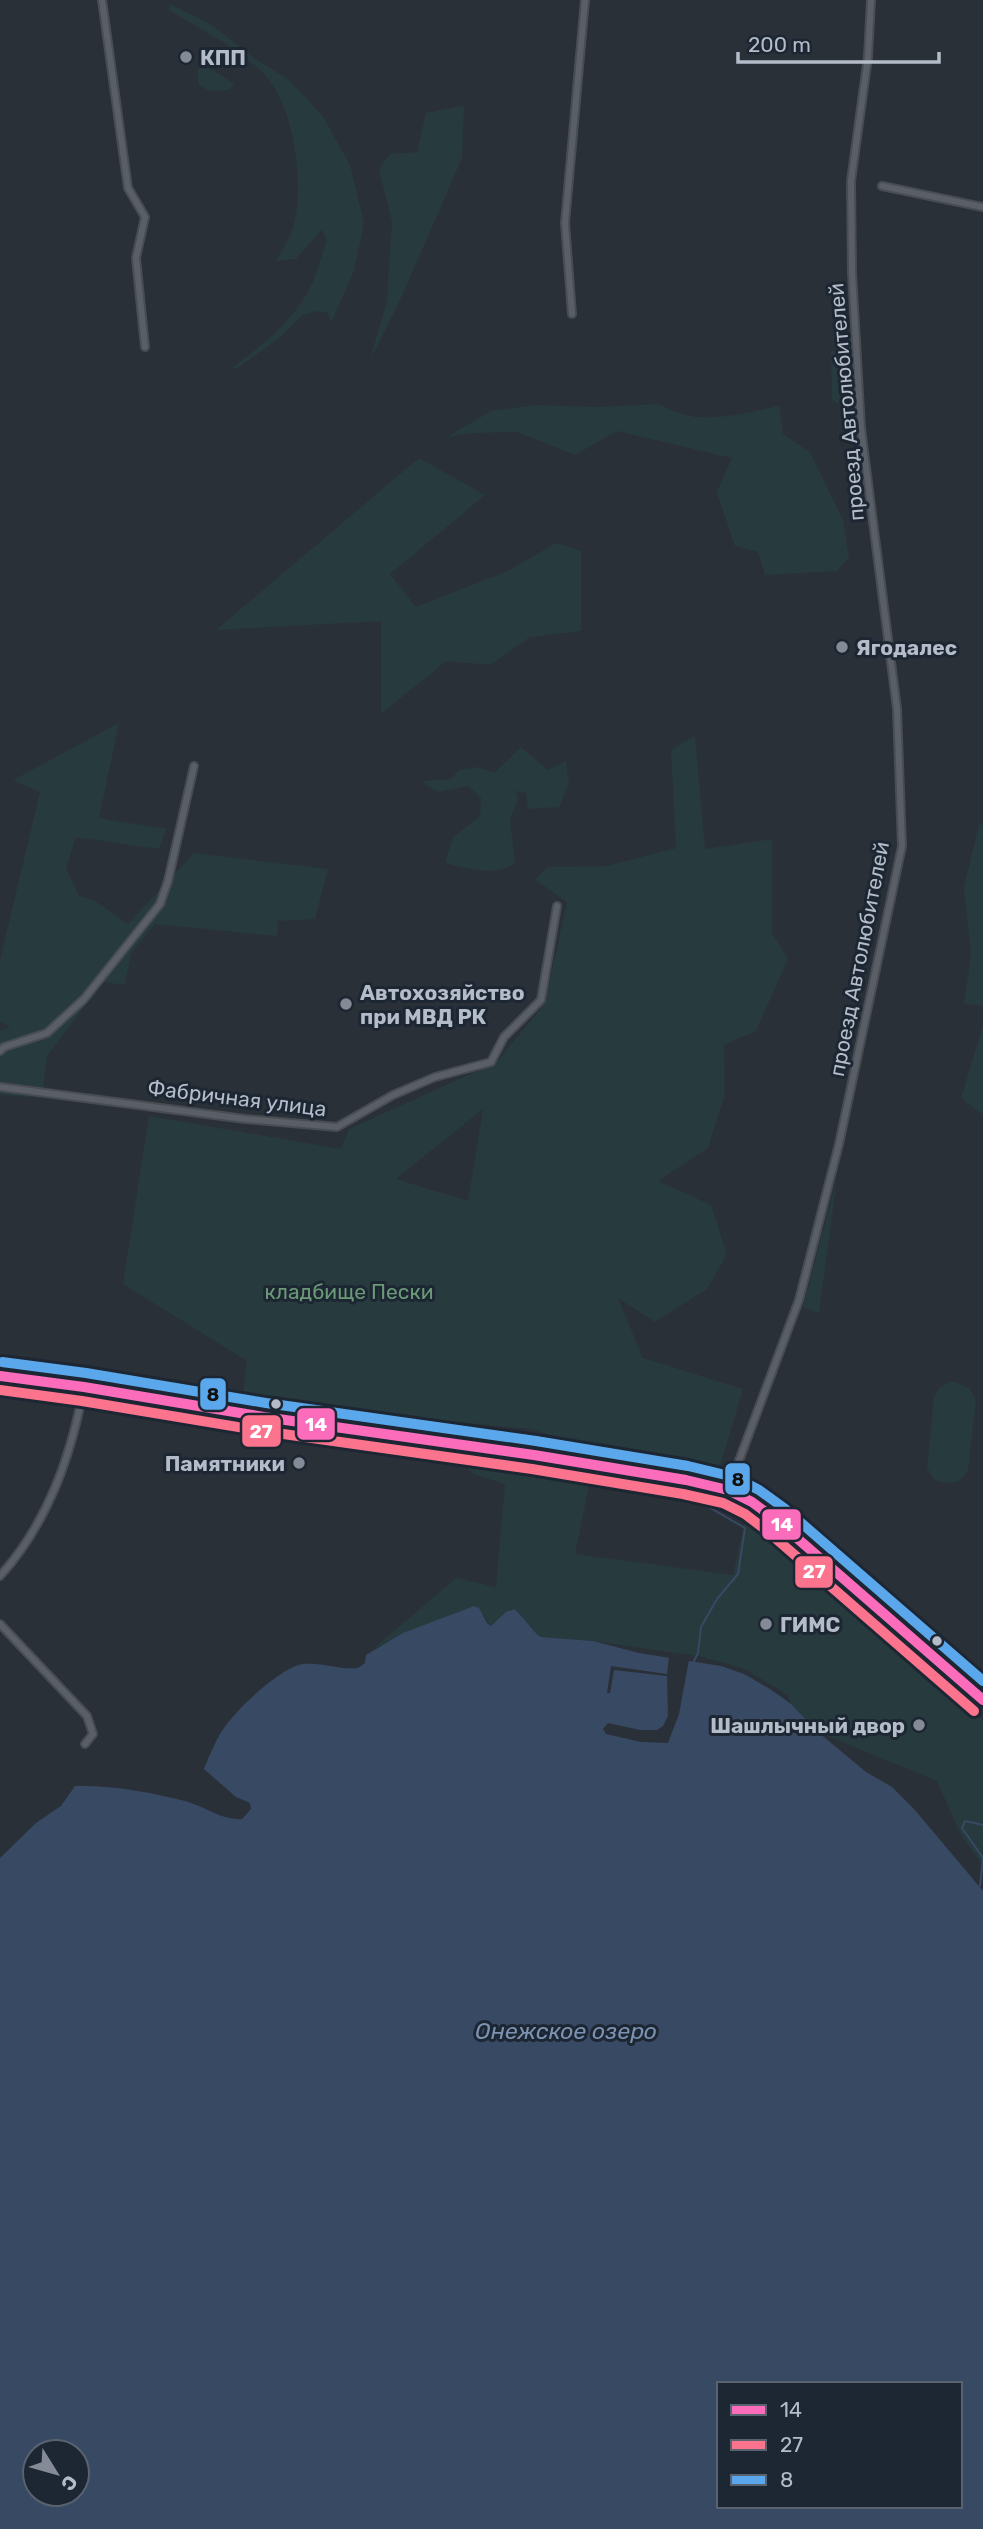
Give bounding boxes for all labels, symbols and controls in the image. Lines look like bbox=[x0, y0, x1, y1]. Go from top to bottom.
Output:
scale bar bbox=[738, 21, 939, 65]
text: 200 m bbox=[748, 32, 811, 57]
place label: КПП bbox=[200, 45, 246, 70]
marker: КПП bbox=[178, 49, 194, 65]
street label: проезд Автолюбителей bbox=[823, 282, 869, 522]
place label: Ягодалес bbox=[856, 635, 957, 660]
marker: Ягодалес bbox=[834, 639, 850, 655]
street label: проезд Автолюбителей bbox=[824, 839, 894, 1079]
place label: Автохозяйство при МВД РК bbox=[360, 980, 525, 1029]
marker: Автохозяйство при МВД РК bbox=[338, 996, 354, 1012]
street label: Фабричная улица bbox=[146, 1075, 328, 1121]
park label: кладбище Пески bbox=[265, 1279, 433, 1304]
line badge: 8 bbox=[199, 1377, 227, 1411]
text: 8 bbox=[207, 1383, 220, 1406]
unlabelled marker bbox=[269, 1397, 283, 1411]
line badge: 14 bbox=[296, 1407, 336, 1441]
text: 14 bbox=[305, 1413, 327, 1436]
line badge: 27 bbox=[241, 1414, 282, 1448]
text: 27 bbox=[249, 1420, 273, 1443]
place label: Памятники bbox=[165, 1451, 285, 1476]
marker: Памятники bbox=[291, 1455, 307, 1471]
line badge: 8 bbox=[724, 1462, 751, 1496]
text: 8 bbox=[732, 1468, 745, 1491]
line badge: 14 bbox=[761, 1508, 802, 1541]
text: 14 bbox=[771, 1513, 793, 1536]
line badge: 27 bbox=[794, 1555, 834, 1589]
text: 27 bbox=[802, 1560, 826, 1583]
place label: ГИМС bbox=[780, 1612, 841, 1637]
marker: ГИМС bbox=[758, 1616, 774, 1632]
unlabelled marker bbox=[930, 1634, 944, 1648]
place label: Шашлычный двор bbox=[710, 1713, 905, 1738]
marker: Шашлычный двор bbox=[911, 1717, 927, 1733]
water label: Онежское озеро bbox=[475, 2017, 657, 2045]
legend bbox=[717, 2382, 962, 2508]
text: 14 bbox=[780, 2397, 802, 2422]
text: 27 bbox=[780, 2432, 803, 2457]
north arrow bbox=[21, 2438, 91, 2508]
text: 8 bbox=[780, 2467, 793, 2492]
text: С bbox=[56, 2471, 82, 2495]

